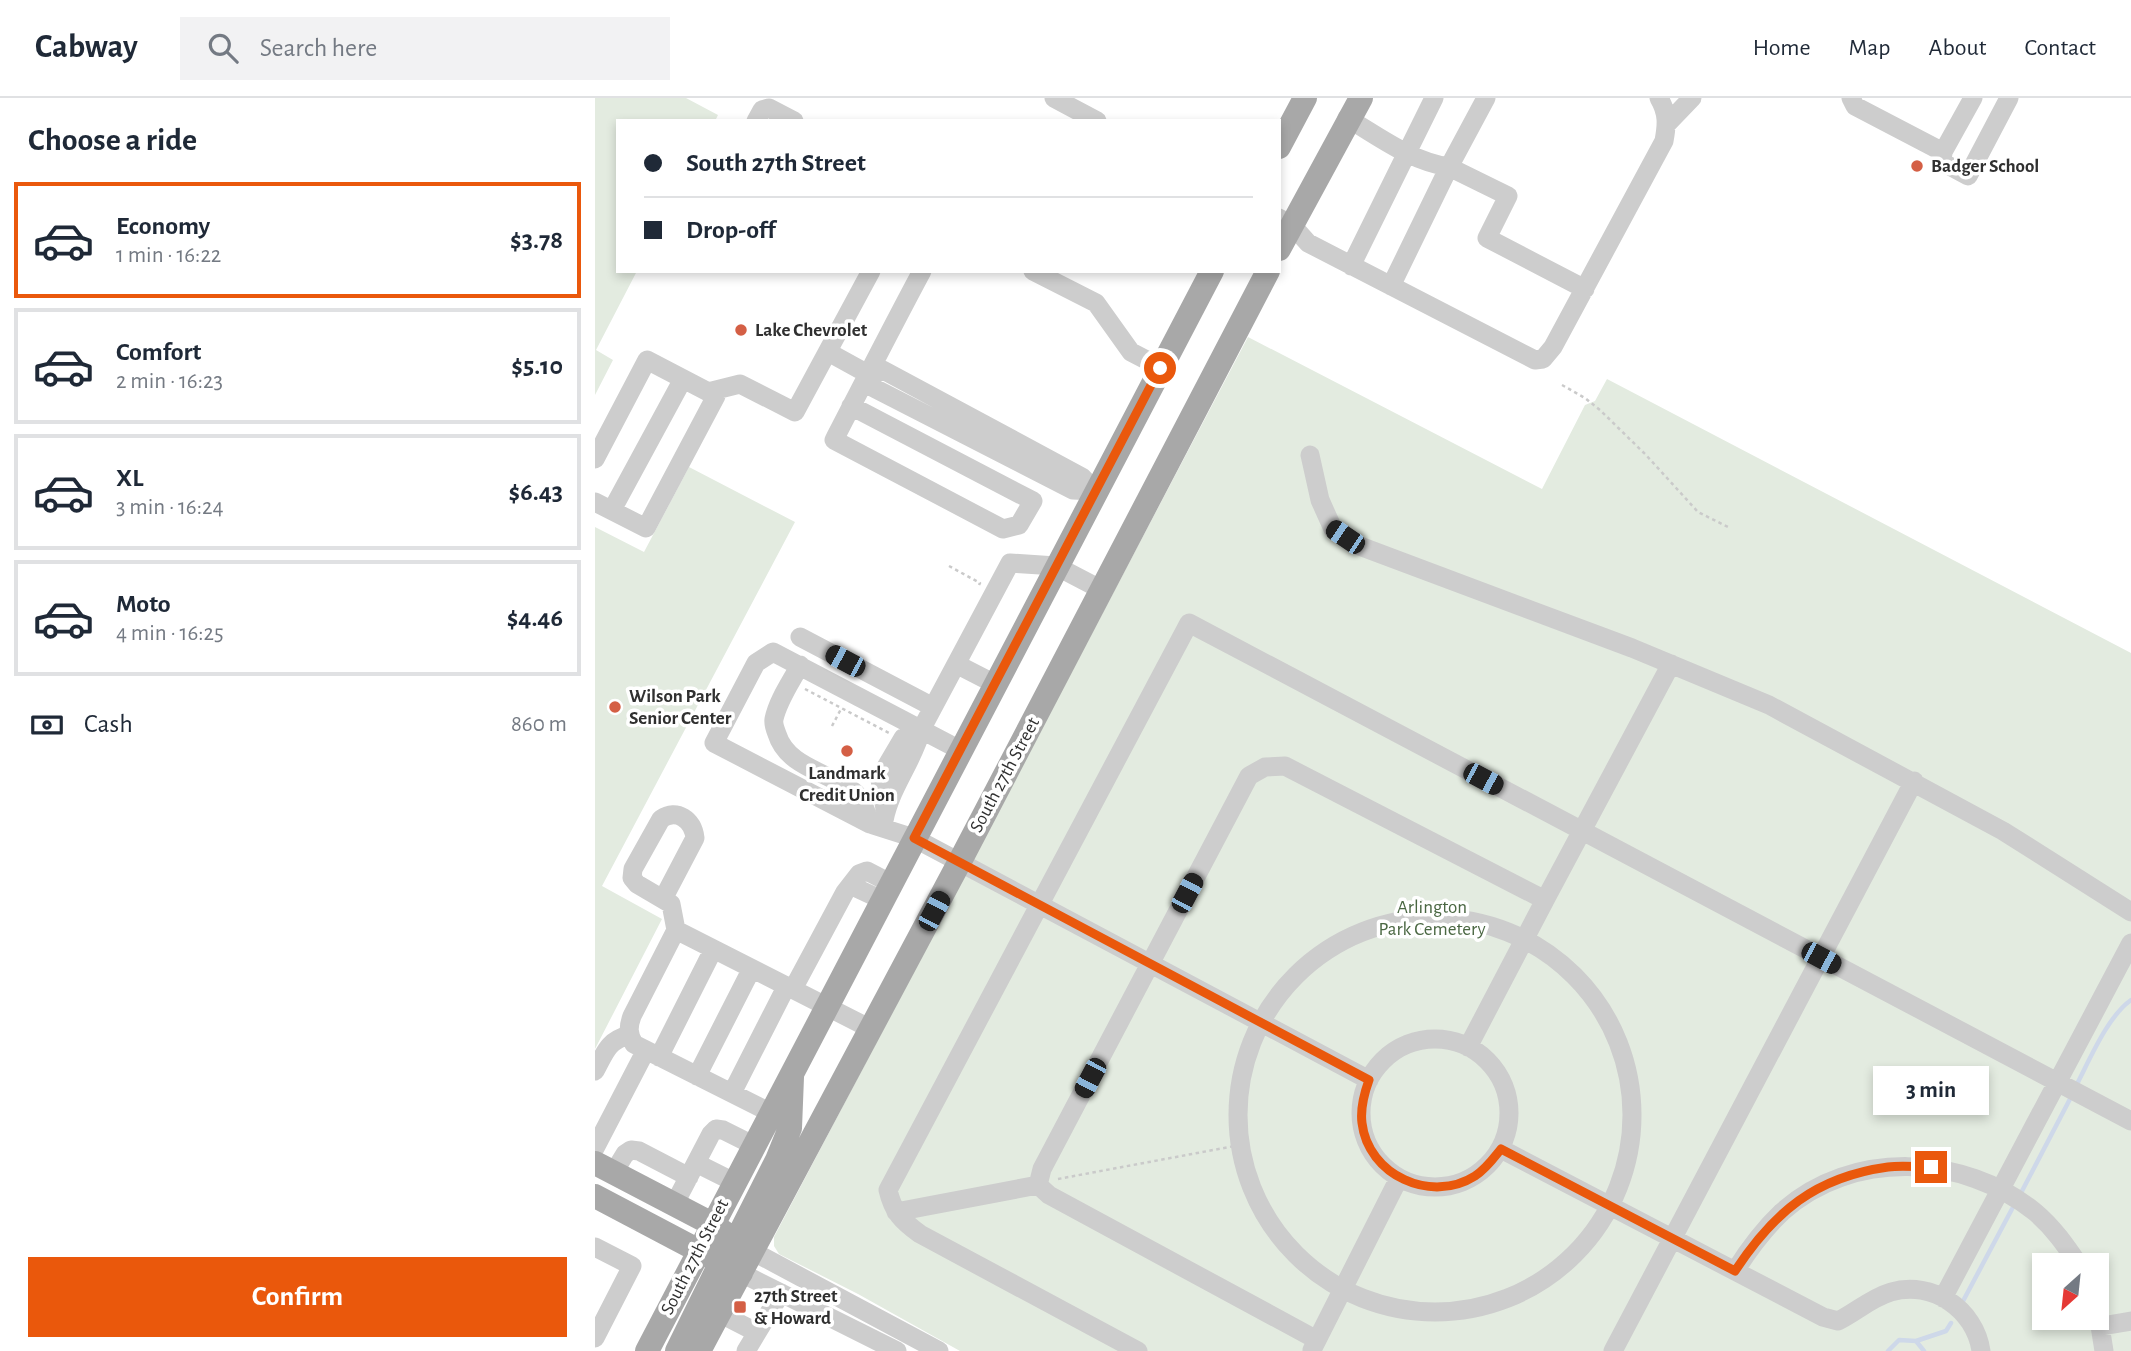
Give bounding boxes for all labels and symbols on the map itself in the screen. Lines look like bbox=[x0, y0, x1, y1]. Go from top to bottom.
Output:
place label: Badger School bbox=[1931, 157, 2039, 176]
marker: Badger School bbox=[1909, 158, 1925, 174]
place label: Lake Chevrolet bbox=[755, 321, 868, 340]
marker: Lake Chevrolet bbox=[733, 322, 749, 338]
route start bbox=[1144, 352, 1176, 384]
car bbox=[1322, 517, 1369, 557]
car bbox=[822, 642, 869, 680]
place label: Wilson Park Senior Center bbox=[629, 687, 732, 728]
marker: Wilson Park Senior Center bbox=[607, 699, 623, 715]
street label: South 27th Street bbox=[967, 714, 1043, 836]
marker: Landmark Credit Union bbox=[839, 743, 855, 759]
car bbox=[1460, 760, 1507, 798]
place label: Landmark Credit Union bbox=[799, 764, 895, 805]
car bbox=[1168, 870, 1207, 916]
car bbox=[915, 888, 954, 934]
park label: Arlington Park Cemetery bbox=[1378, 898, 1486, 939]
car bbox=[1798, 939, 1845, 977]
car bbox=[1071, 1055, 1110, 1101]
callout: 3 min bbox=[1873, 1066, 1989, 1114]
route end bbox=[1915, 1151, 1947, 1183]
street label: South 27th Street bbox=[658, 1196, 732, 1318]
north arrow bbox=[2032, 1253, 2109, 1330]
place label: 27th Street & Howard bbox=[754, 1287, 838, 1328]
marker: 27th Street & Howard bbox=[732, 1299, 748, 1315]

